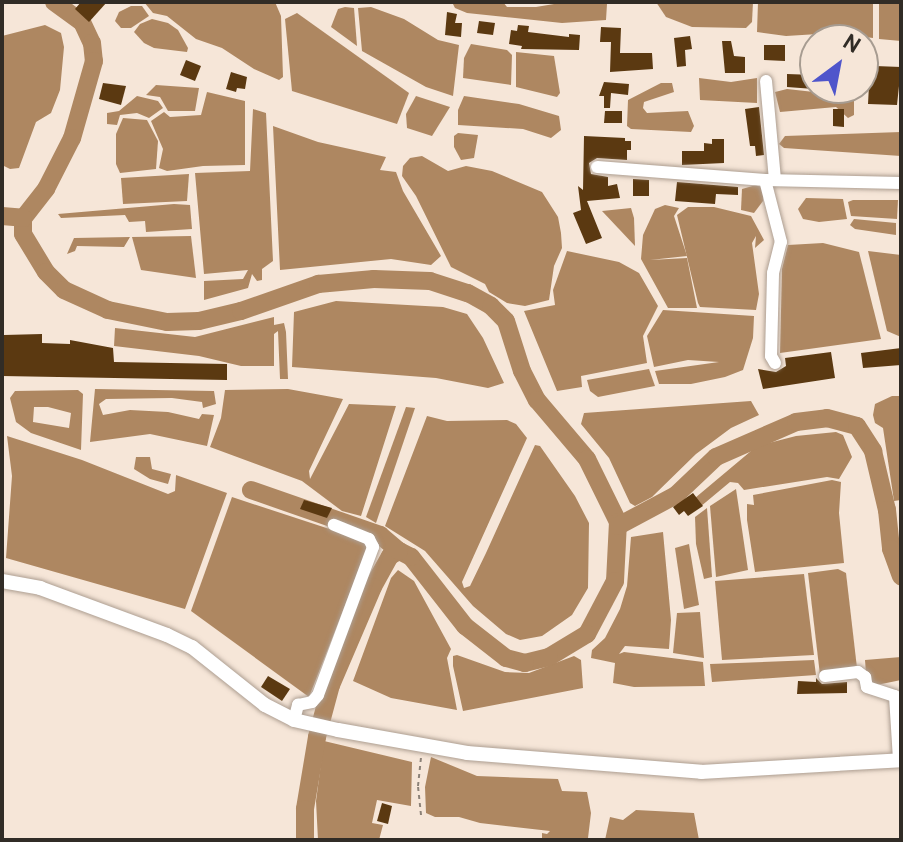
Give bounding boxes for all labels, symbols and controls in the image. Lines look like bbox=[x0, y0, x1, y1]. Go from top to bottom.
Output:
north arrow bbox=[799, 24, 879, 104]
text: N bbox=[837, 29, 865, 61]

